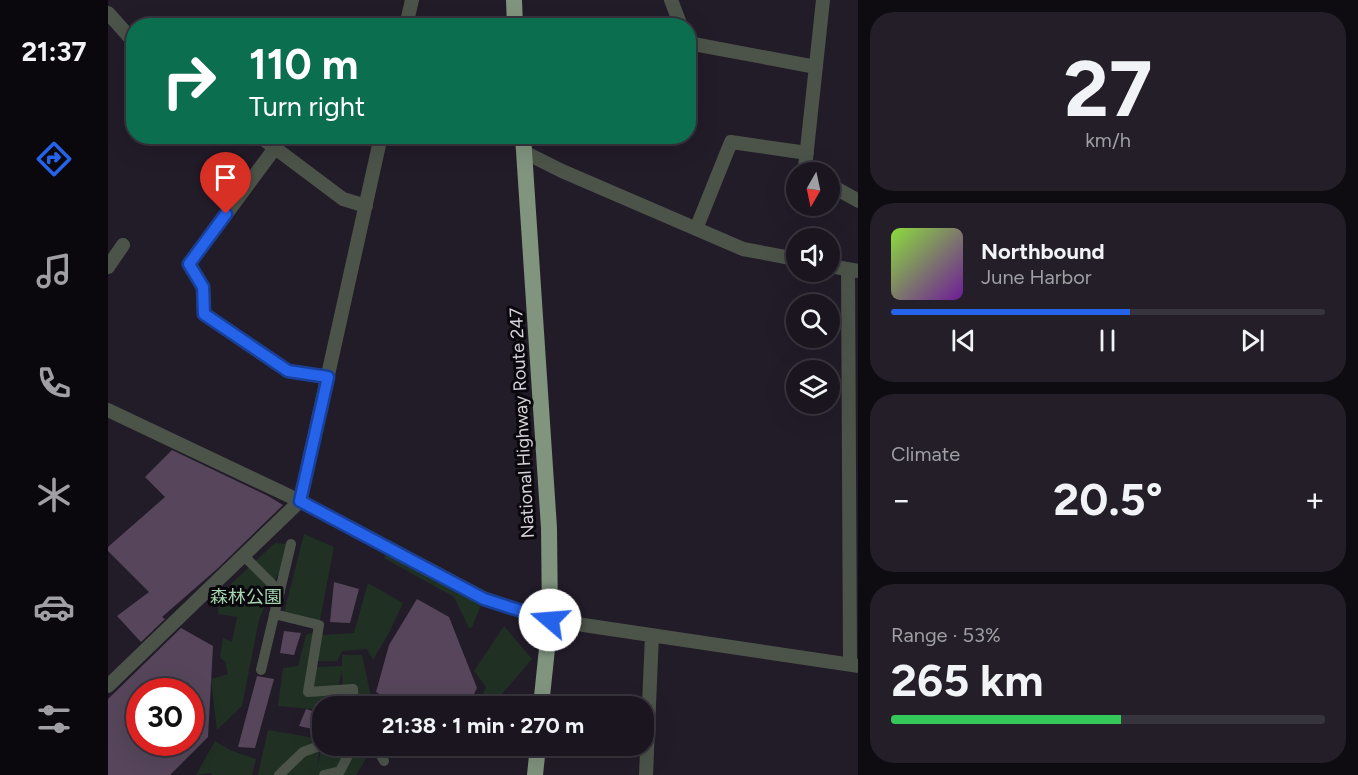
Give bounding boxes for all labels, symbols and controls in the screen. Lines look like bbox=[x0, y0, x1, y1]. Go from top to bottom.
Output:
text: 21:37 bbox=[21, 35, 87, 68]
text: 110 m bbox=[249, 39, 358, 90]
icon: right bbox=[150, 42, 228, 120]
text: 27 bbox=[1064, 42, 1152, 136]
text: Turn right bbox=[249, 90, 365, 123]
text: km/h bbox=[1085, 128, 1131, 152]
icon: directions bbox=[33, 138, 75, 180]
pin bbox=[200, 152, 251, 214]
icon: arrive bbox=[209, 161, 242, 194]
north arrow bbox=[786, 162, 840, 216]
map controls bbox=[786, 162, 840, 414]
button: sound bbox=[786, 228, 840, 282]
text: Northbound bbox=[981, 238, 1105, 265]
icon: music bbox=[33, 250, 75, 292]
text: June Harbor bbox=[981, 265, 1092, 289]
button: search bbox=[786, 294, 840, 348]
street label: National Highway Route 247 bbox=[505, 307, 539, 539]
icon: previous bbox=[947, 324, 980, 357]
icon: pause bbox=[1091, 324, 1124, 357]
icon: next bbox=[1236, 324, 1269, 357]
button: layers bbox=[786, 360, 840, 414]
icon: phone bbox=[33, 362, 75, 404]
text: Climate bbox=[891, 442, 960, 466]
text: 20.5° bbox=[1053, 472, 1163, 526]
icon: climate bbox=[33, 474, 75, 516]
text: − bbox=[891, 480, 912, 519]
text: + bbox=[1304, 480, 1325, 519]
icon: car bbox=[33, 586, 75, 628]
park label: 森林公園 bbox=[210, 586, 282, 608]
position arrow bbox=[518, 588, 582, 652]
text: Range · 53% bbox=[891, 623, 1001, 647]
text: 265 km bbox=[891, 653, 1043, 707]
speed limit sign: 30 bbox=[126, 678, 204, 756]
icon: filters bbox=[33, 698, 75, 740]
text: 21:38 · 1 min · 270 m bbox=[382, 712, 584, 739]

